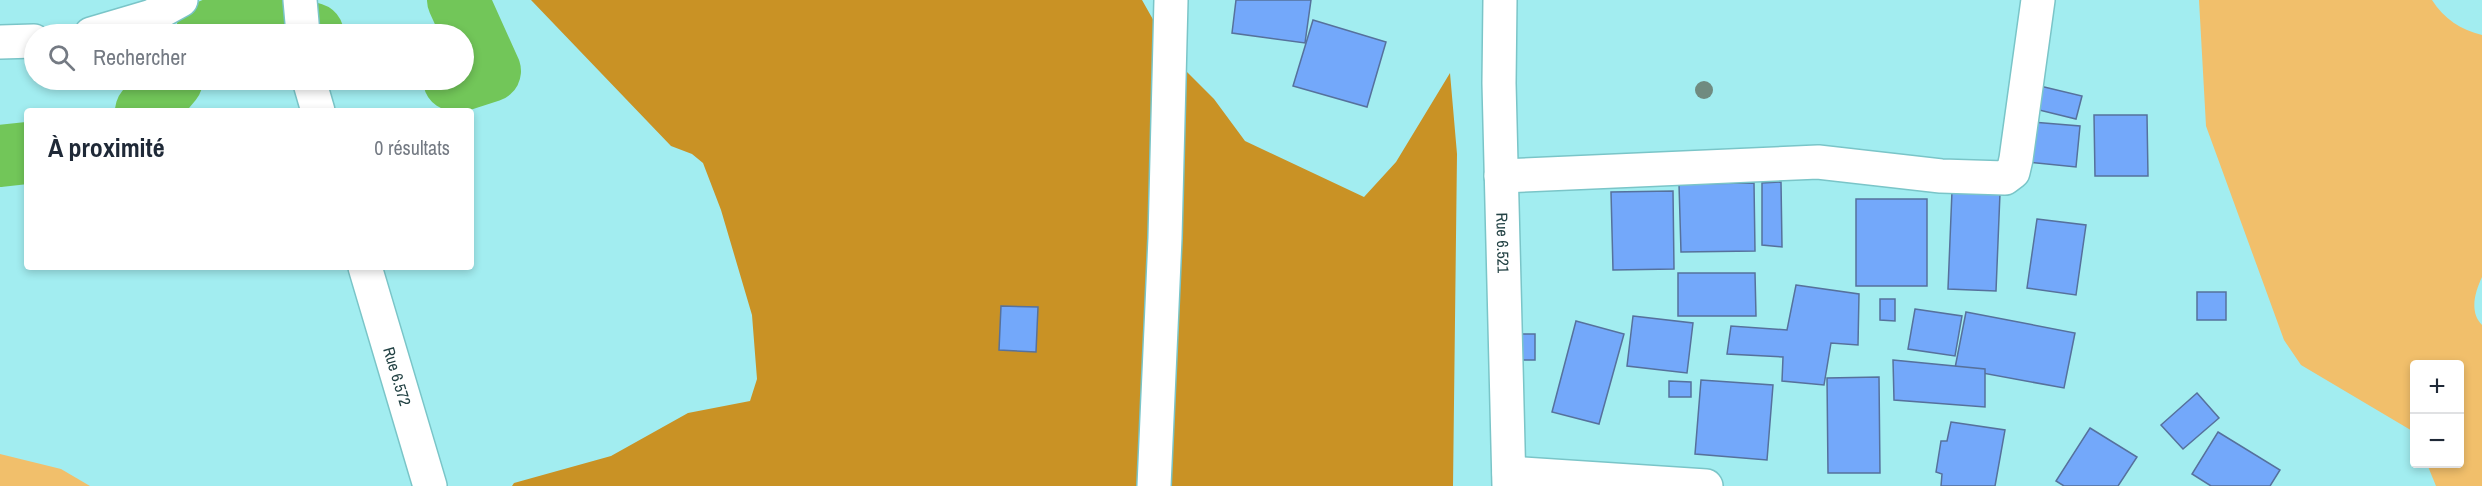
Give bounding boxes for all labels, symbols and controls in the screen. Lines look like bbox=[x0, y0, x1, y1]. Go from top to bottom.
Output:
search box bbox=[24, 24, 474, 90]
icon: search bbox=[45, 41, 78, 74]
text: Rechercher bbox=[93, 42, 186, 72]
text: À proximité bbox=[48, 130, 165, 165]
text: 0 résultats bbox=[374, 134, 450, 161]
street label: Rue 6.521 bbox=[1491, 212, 1515, 274]
street label: Rue 6.572 bbox=[378, 344, 417, 408]
map controls bbox=[2410, 360, 2464, 468]
button: + bbox=[2410, 360, 2464, 414]
button: − bbox=[2410, 414, 2464, 468]

